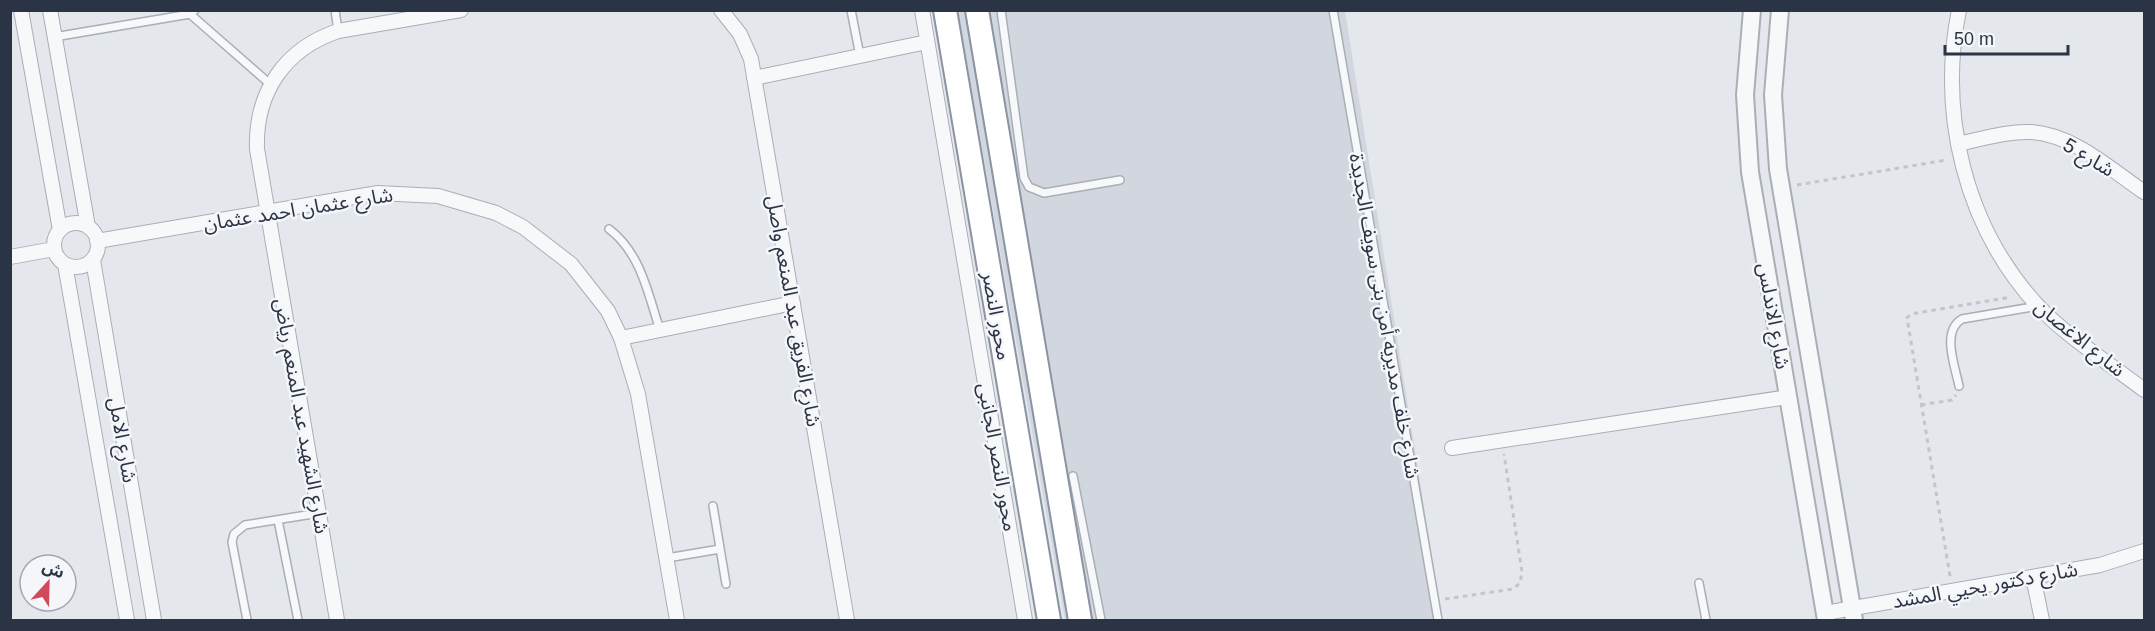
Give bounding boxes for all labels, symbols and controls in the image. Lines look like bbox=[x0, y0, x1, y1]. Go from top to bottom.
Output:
scale bar bbox=[1945, 18, 2068, 56]
text: 50 m bbox=[1954, 29, 1994, 49]
street label: شارع 5 bbox=[2057, 133, 2119, 184]
street label: شارع خلف مديريه أمن بنى سويف الجديدة bbox=[1342, 151, 1425, 481]
street label: شارع عثمان احمد عثمان bbox=[202, 183, 395, 239]
street label: شارع الفريق عبد المنعم واصل bbox=[759, 194, 825, 429]
street label: شارع الاندلس bbox=[1750, 261, 1794, 372]
street label: محور النصر bbox=[977, 269, 1016, 362]
street label: شارع الاغصان bbox=[2028, 295, 2129, 384]
street label: شارع الشهيد عبد المنعم رياض bbox=[267, 297, 334, 536]
street label: محور النصر الجانبى bbox=[973, 381, 1022, 533]
street label: شارع الامل bbox=[101, 396, 141, 485]
north arrow bbox=[18, 553, 78, 613]
text: ش bbox=[40, 558, 67, 582]
street label: شارع دكتور يحيي المشد bbox=[1891, 558, 2080, 617]

